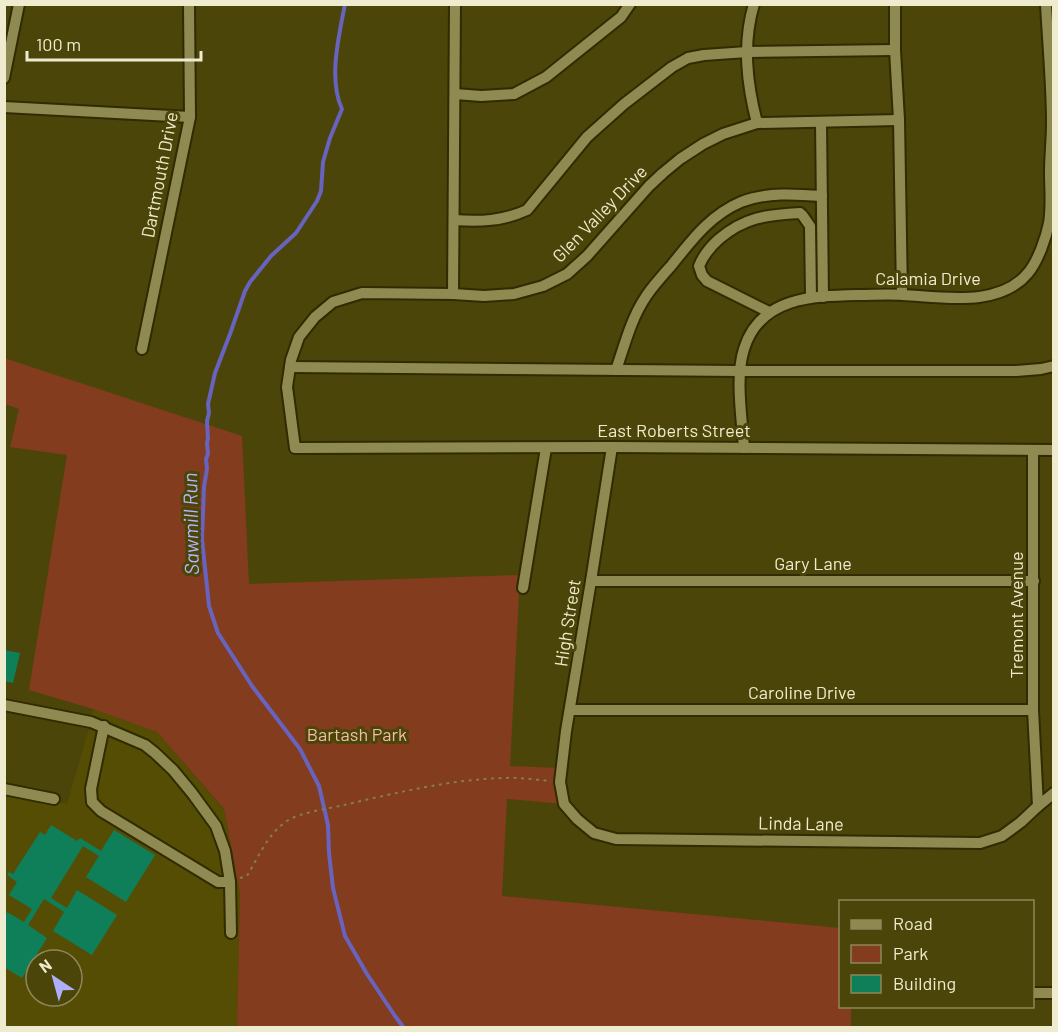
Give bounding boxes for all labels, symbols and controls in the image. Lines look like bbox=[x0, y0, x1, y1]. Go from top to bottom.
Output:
scale bar bbox=[27, 24, 201, 62]
text: 100 m bbox=[36, 33, 81, 55]
street label: Dartmouth Drive bbox=[136, 110, 182, 240]
street label: Glen Valley Drive bbox=[547, 160, 651, 267]
street label: Calamia Drive bbox=[875, 267, 981, 289]
street label: East Roberts Street bbox=[597, 419, 751, 441]
water label: Sawmill Run bbox=[177, 473, 203, 575]
street label: Gary Lane bbox=[774, 552, 852, 574]
street label: Tremont Avenue bbox=[1005, 552, 1027, 678]
street label: High Street bbox=[549, 577, 585, 668]
street label: Caroline Drive bbox=[748, 681, 856, 703]
park label: Bartash Park bbox=[307, 723, 407, 745]
street label: Linda Lane bbox=[758, 811, 844, 835]
legend bbox=[839, 900, 1034, 1008]
text: Road bbox=[893, 912, 933, 934]
text: Park bbox=[893, 942, 928, 964]
north arrow bbox=[24, 948, 84, 1008]
text: N bbox=[35, 955, 55, 976]
text: Building bbox=[893, 972, 956, 994]

